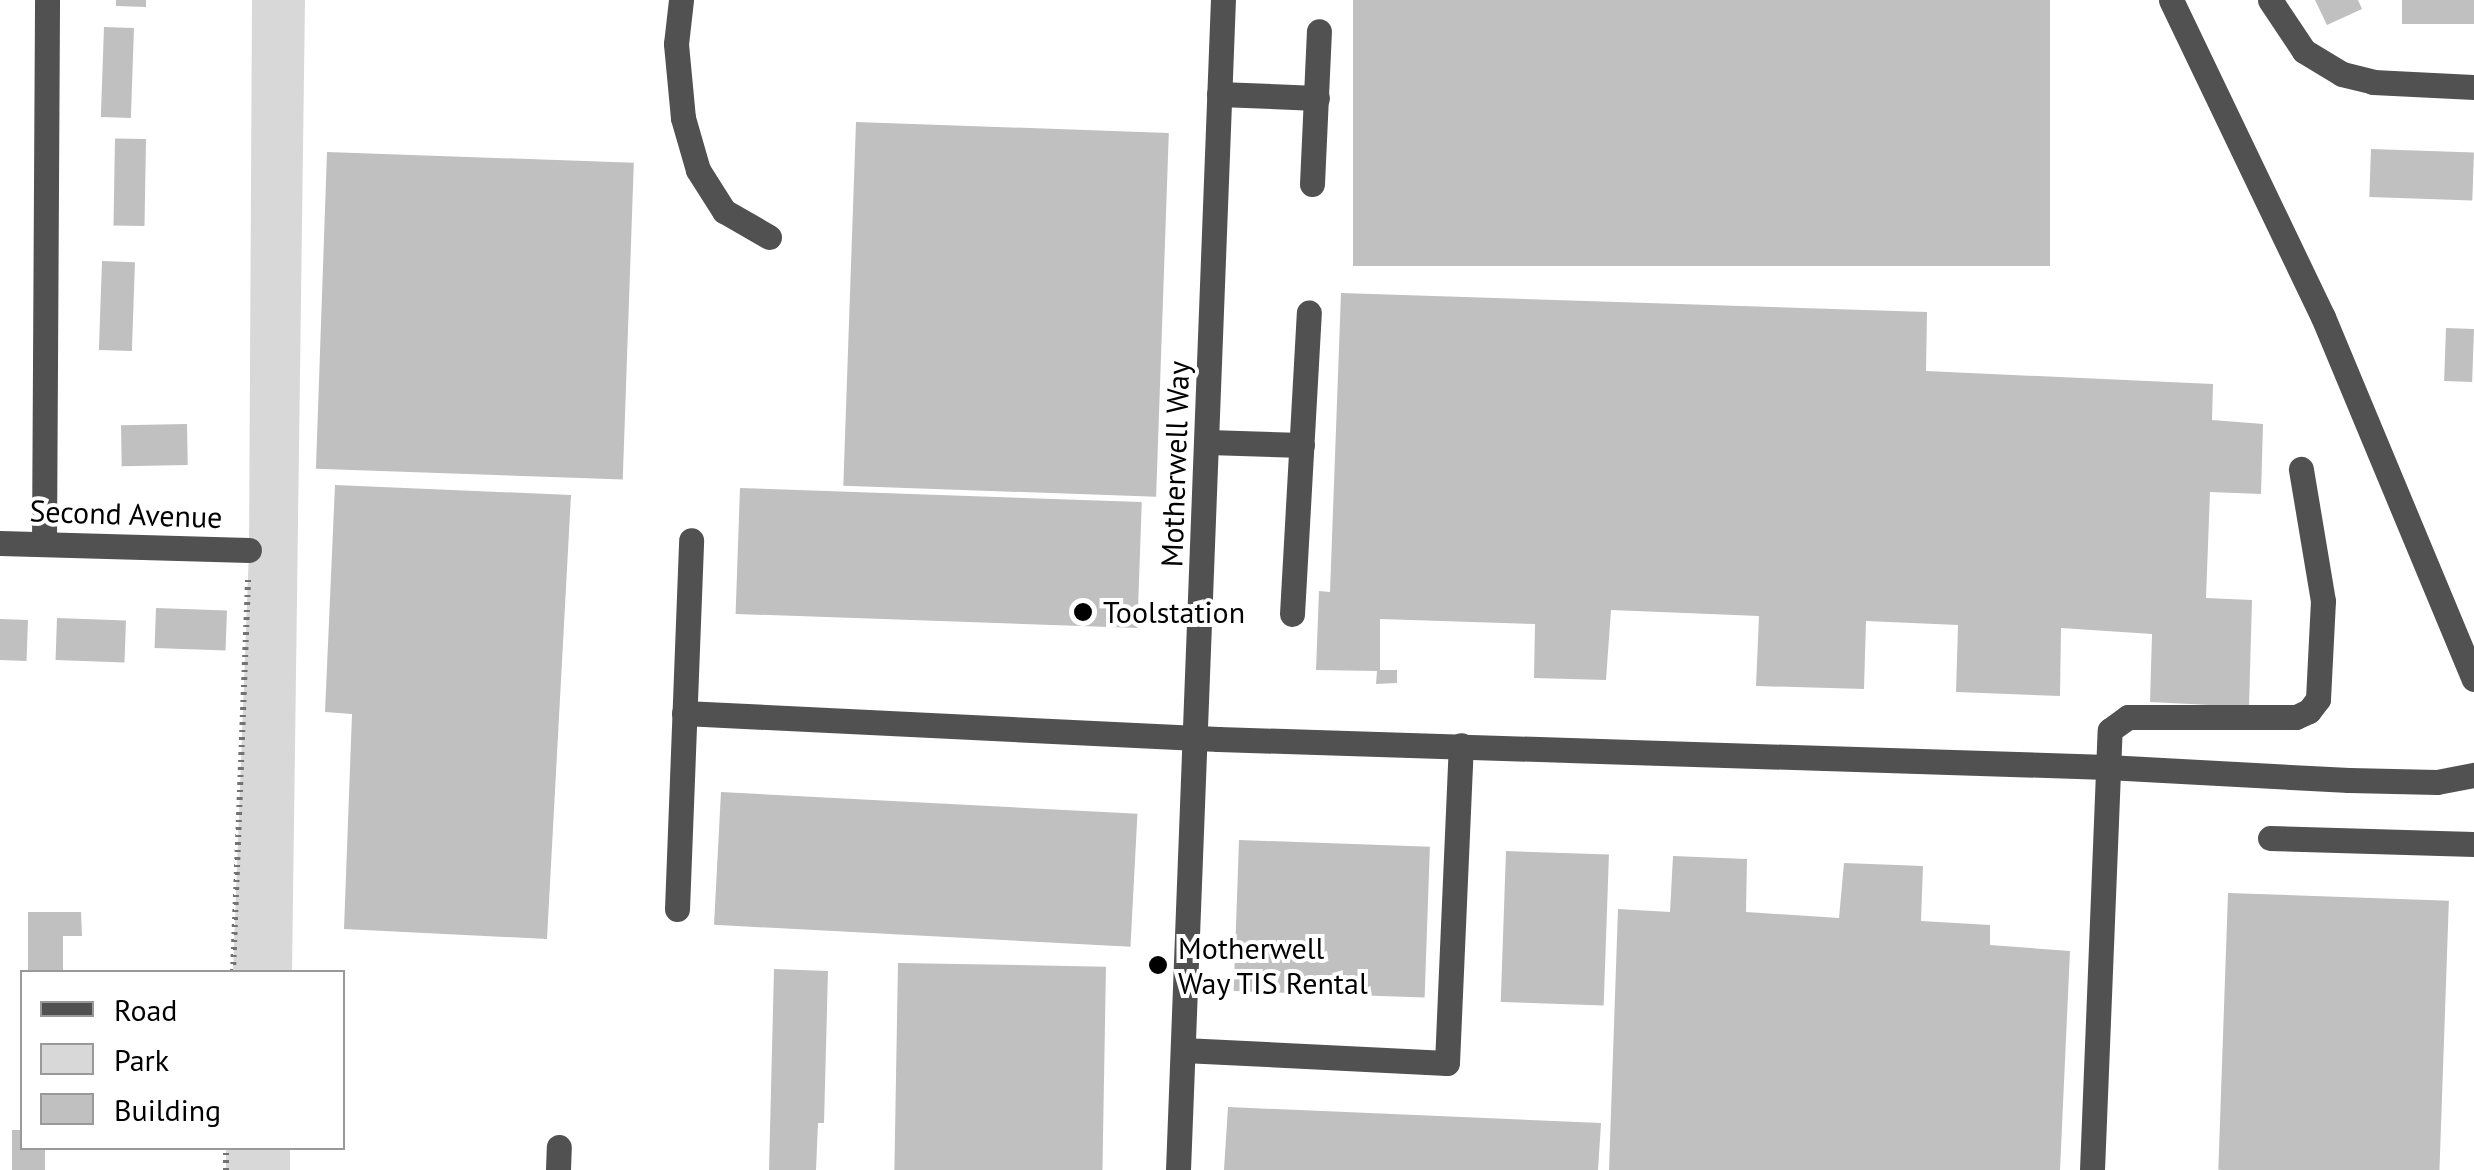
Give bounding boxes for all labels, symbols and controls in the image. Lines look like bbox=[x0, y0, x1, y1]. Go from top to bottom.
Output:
street label: Motherwell Way bbox=[1153, 360, 1197, 568]
street label: Second Avenue bbox=[28, 493, 224, 535]
place label: Toolstation bbox=[1103, 594, 1245, 630]
marker: Toolstation bbox=[1072, 601, 1094, 623]
place label: Motherwell Way TIS Rental bbox=[1178, 930, 1370, 1000]
marker: Motherwell Way TIS Rental bbox=[1147, 954, 1169, 976]
legend bbox=[20, 970, 345, 1150]
text: Road bbox=[114, 990, 178, 1029]
text: Park bbox=[114, 1040, 169, 1079]
text: Building bbox=[114, 1090, 221, 1129]

